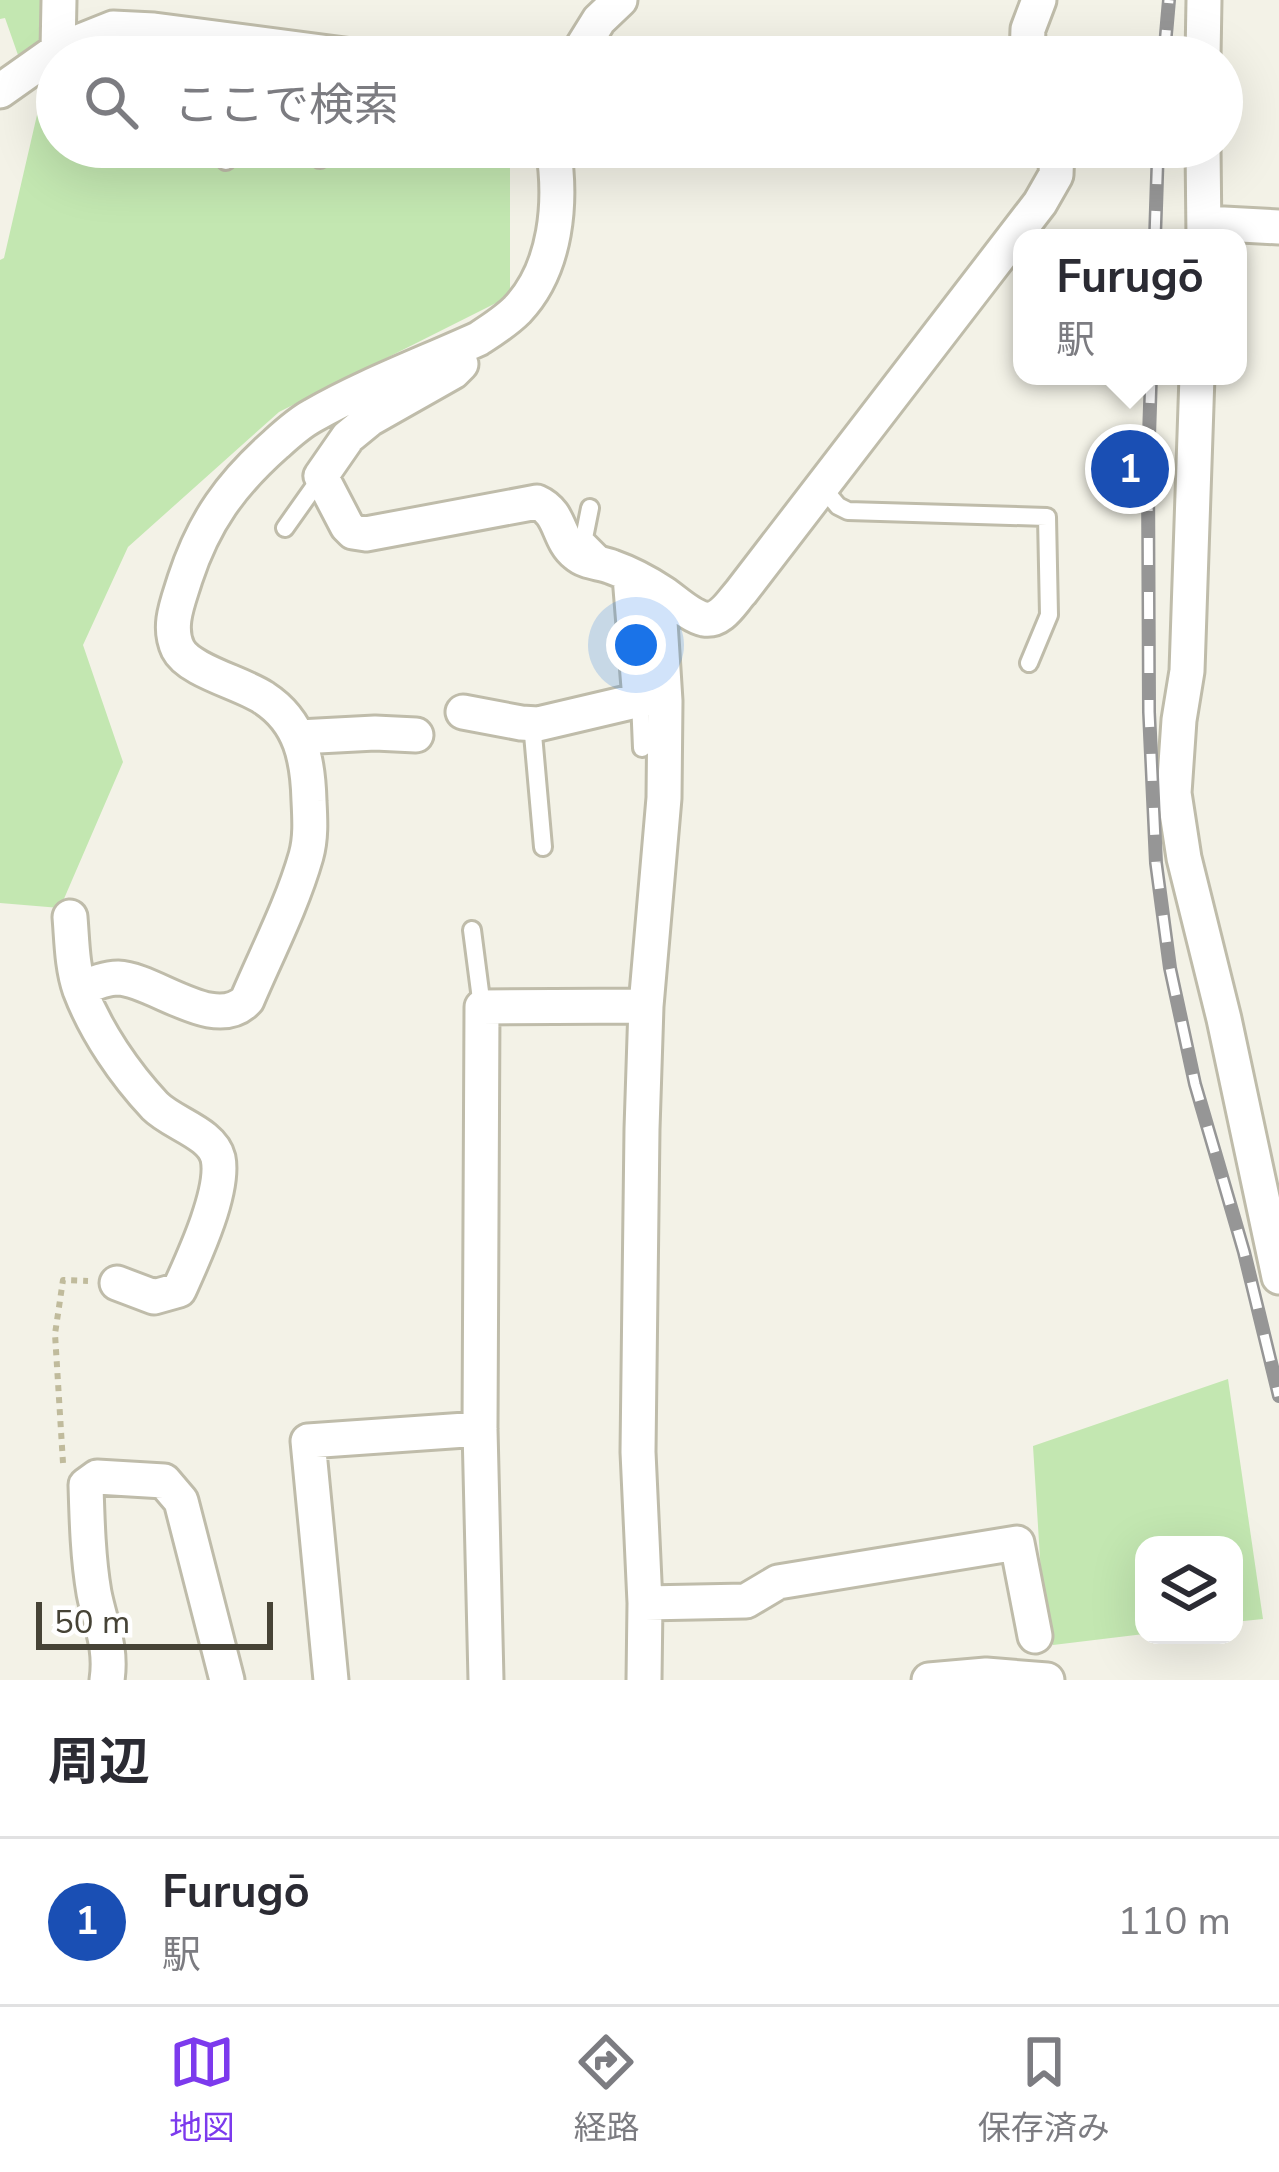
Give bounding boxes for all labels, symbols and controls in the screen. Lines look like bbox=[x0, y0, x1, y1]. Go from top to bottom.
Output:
search box bbox=[36, 36, 1243, 168]
icon: search bbox=[78, 69, 144, 135]
text: ここで検索 bbox=[174, 75, 399, 136]
popup bbox=[1013, 229, 1247, 385]
text: Furugō bbox=[1056, 247, 1204, 308]
text: 駅 bbox=[1056, 314, 1095, 367]
pin: 1 bbox=[1091, 424, 1169, 514]
your location bbox=[606, 615, 666, 675]
map controls bbox=[1135, 1536, 1243, 1644]
button: layers bbox=[1135, 1536, 1243, 1644]
scale bar bbox=[36, 1596, 273, 1649]
text: 50 m bbox=[54, 1600, 130, 1645]
text: 周辺 bbox=[48, 1727, 150, 1797]
text: Furugō bbox=[162, 1862, 310, 1923]
text: 1 bbox=[75, 1895, 99, 1948]
text: 110 m bbox=[1117, 1895, 1231, 1948]
text: 駅 bbox=[162, 1929, 201, 1982]
tab: 地図 bbox=[169, 2029, 235, 2151]
tab: 経路 bbox=[573, 2029, 639, 2151]
tab: 保存済み bbox=[978, 2029, 1110, 2151]

